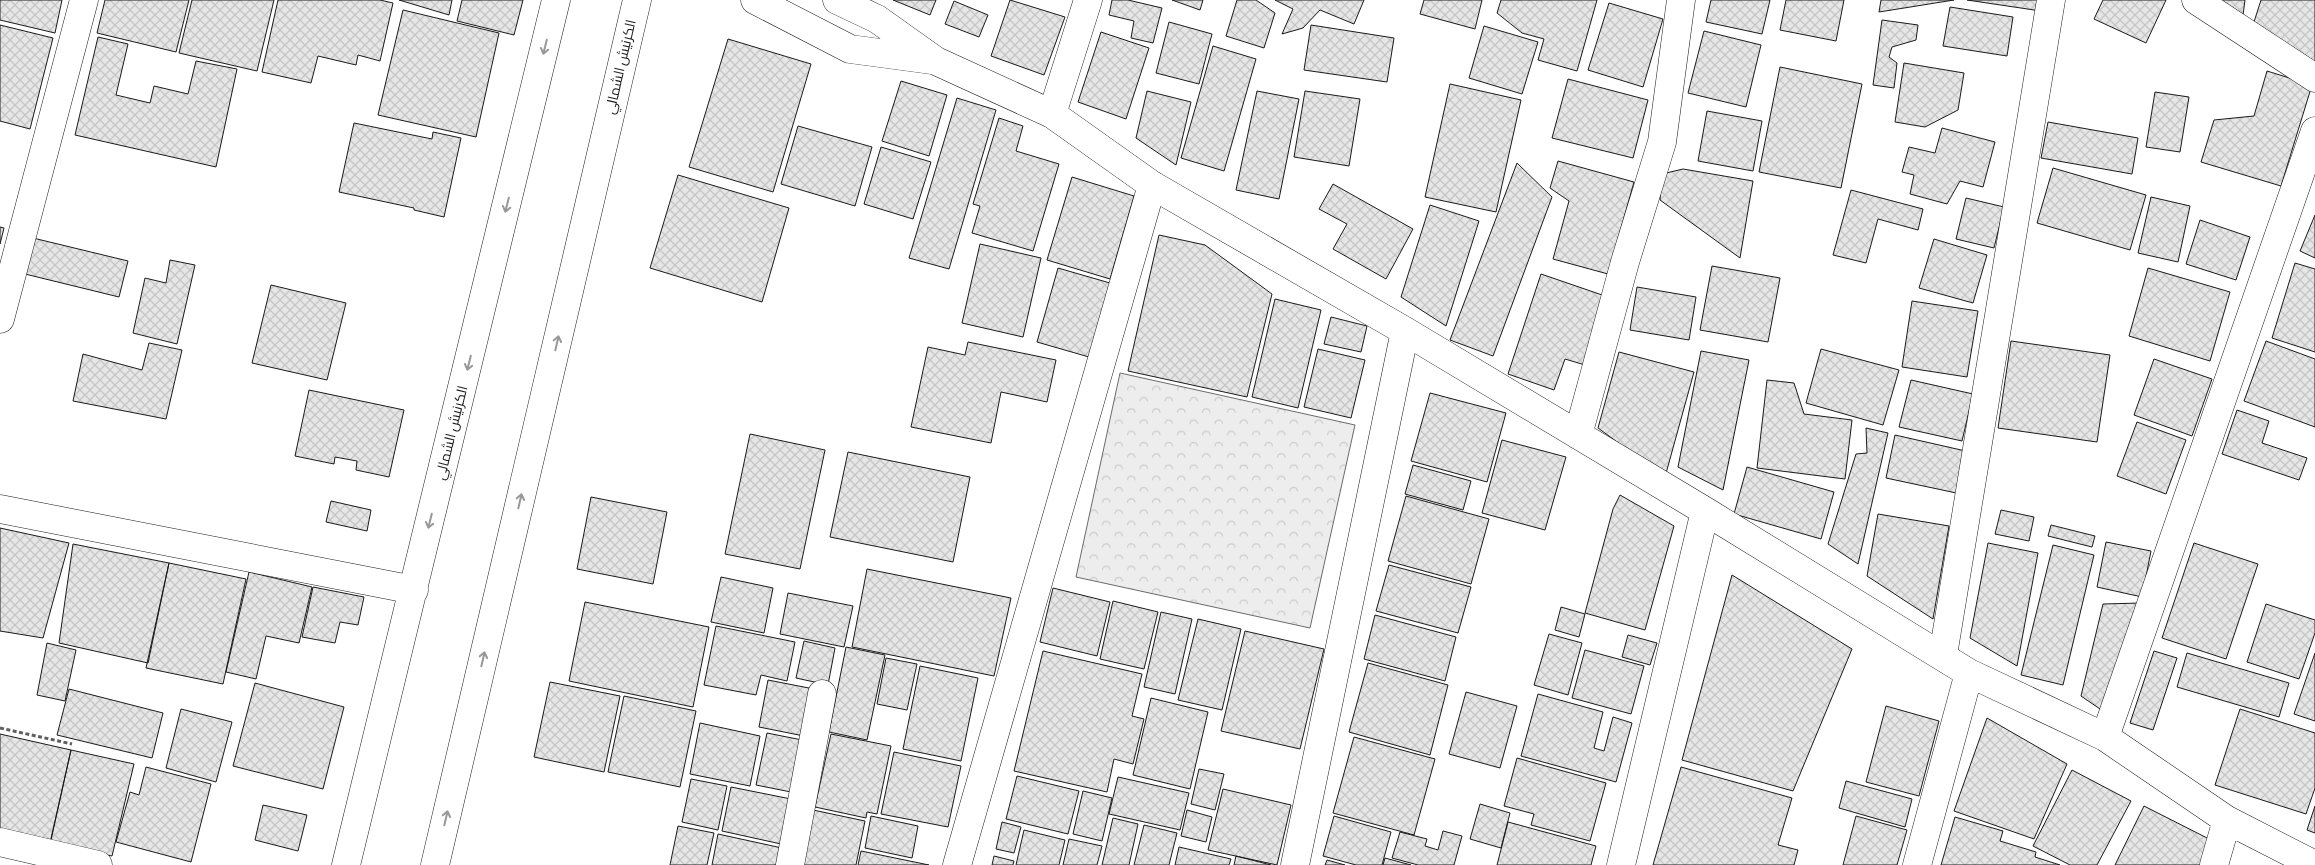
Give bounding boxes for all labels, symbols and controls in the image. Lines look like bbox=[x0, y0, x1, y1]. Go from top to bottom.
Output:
street label: الكرنيش الشمالي bbox=[600, 18, 643, 117]
one-way arrow bbox=[540, 39, 549, 55]
one-way arrow bbox=[502, 197, 511, 213]
one-way arrow bbox=[553, 335, 562, 351]
one-way arrow bbox=[464, 355, 473, 371]
street label: الكرنيش الشمالي bbox=[431, 384, 474, 483]
one-way arrow bbox=[516, 493, 525, 509]
one-way arrow bbox=[425, 513, 435, 529]
one-way arrow bbox=[479, 652, 488, 668]
one-way arrow bbox=[442, 810, 452, 826]

